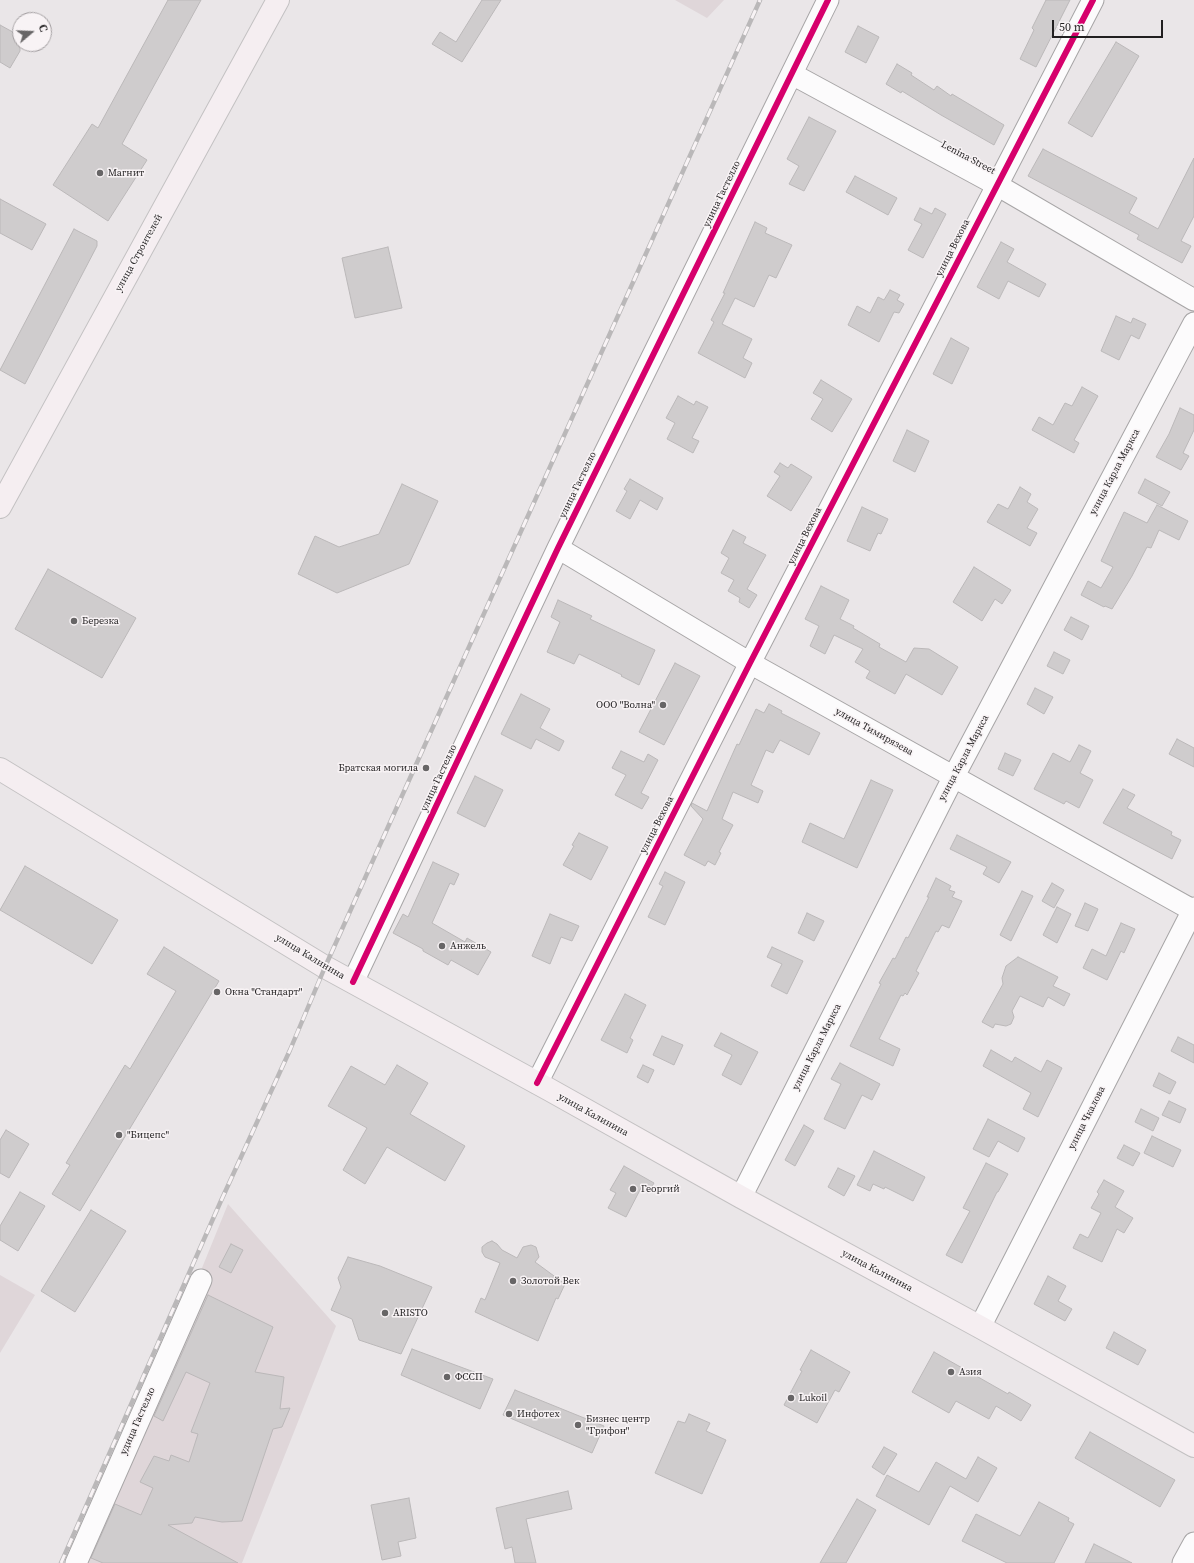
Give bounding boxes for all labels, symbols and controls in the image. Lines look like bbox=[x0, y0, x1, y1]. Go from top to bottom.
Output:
north arrow bbox=[12, 12, 52, 52]
scale bar bbox=[1054, 12, 1165, 38]
text: 50 m bbox=[1059, 19, 1085, 35]
text: С bbox=[35, 23, 51, 34]
street label: Lenina Street bbox=[939, 139, 997, 177]
street label: улица Гастелло bbox=[701, 159, 743, 229]
place label: Магнит bbox=[108, 167, 144, 179]
marker: Магнит bbox=[95, 168, 105, 178]
street label: улица Строителей bbox=[113, 212, 165, 294]
street label: улица Вехова bbox=[933, 217, 973, 279]
street label: улица Карла Маркса bbox=[1087, 427, 1143, 517]
street label: улица Гастелло bbox=[557, 450, 599, 520]
street label: улица Вехова bbox=[785, 505, 825, 567]
place label: Березка bbox=[82, 615, 119, 627]
marker: Березка bbox=[69, 616, 79, 626]
place label: ООО "Волна" bbox=[596, 699, 655, 711]
marker: ООО "Волна" bbox=[658, 700, 668, 710]
street label: улица Тимирязева bbox=[833, 706, 915, 758]
street label: улица Карла Маркса bbox=[936, 713, 992, 803]
street label: улица Гастелло bbox=[418, 743, 460, 813]
place label: Братская могила bbox=[338, 762, 418, 774]
marker: Братская могила bbox=[421, 763, 431, 773]
street label: улица Вехова bbox=[637, 794, 677, 856]
street label: улица Калинина bbox=[273, 932, 347, 982]
place label: Анжель bbox=[450, 940, 486, 952]
marker: Анжель bbox=[437, 941, 447, 951]
place label: Окна "Стандарт" bbox=[225, 986, 302, 998]
marker: Окна "Стандарт" bbox=[212, 987, 222, 997]
street label: улица Карла Маркса bbox=[790, 1002, 844, 1092]
street label: улица Чкалова bbox=[1066, 1084, 1108, 1152]
street label: улица Калинина bbox=[556, 1091, 630, 1139]
place label: "Бицепс" bbox=[127, 1129, 169, 1141]
marker: "Бицепс" bbox=[114, 1130, 124, 1140]
place label: Георгий bbox=[641, 1183, 680, 1195]
marker: Георгий bbox=[628, 1184, 638, 1194]
street label: улица Калинина bbox=[840, 1247, 914, 1295]
place label: Золотой Век bbox=[521, 1275, 579, 1287]
marker: Золотой Век bbox=[508, 1276, 518, 1286]
place label: ARISTO bbox=[393, 1307, 428, 1319]
marker: ARISTO bbox=[380, 1308, 390, 1318]
place label: Азия bbox=[959, 1366, 982, 1378]
marker: Азия bbox=[946, 1367, 956, 1377]
place label: ФССП bbox=[455, 1371, 483, 1383]
marker: ФССП bbox=[442, 1372, 452, 1382]
street label: удица Гастелло bbox=[118, 1385, 158, 1457]
place label: Lukoil bbox=[799, 1392, 827, 1404]
marker: Lukoil bbox=[786, 1393, 796, 1403]
place label: Инфотех bbox=[517, 1408, 560, 1420]
marker: Инфотех bbox=[504, 1409, 514, 1419]
place label: Бизнес центр "Грифон" bbox=[586, 1413, 650, 1436]
marker: Бизнес центр "Грифон" bbox=[573, 1420, 583, 1430]

